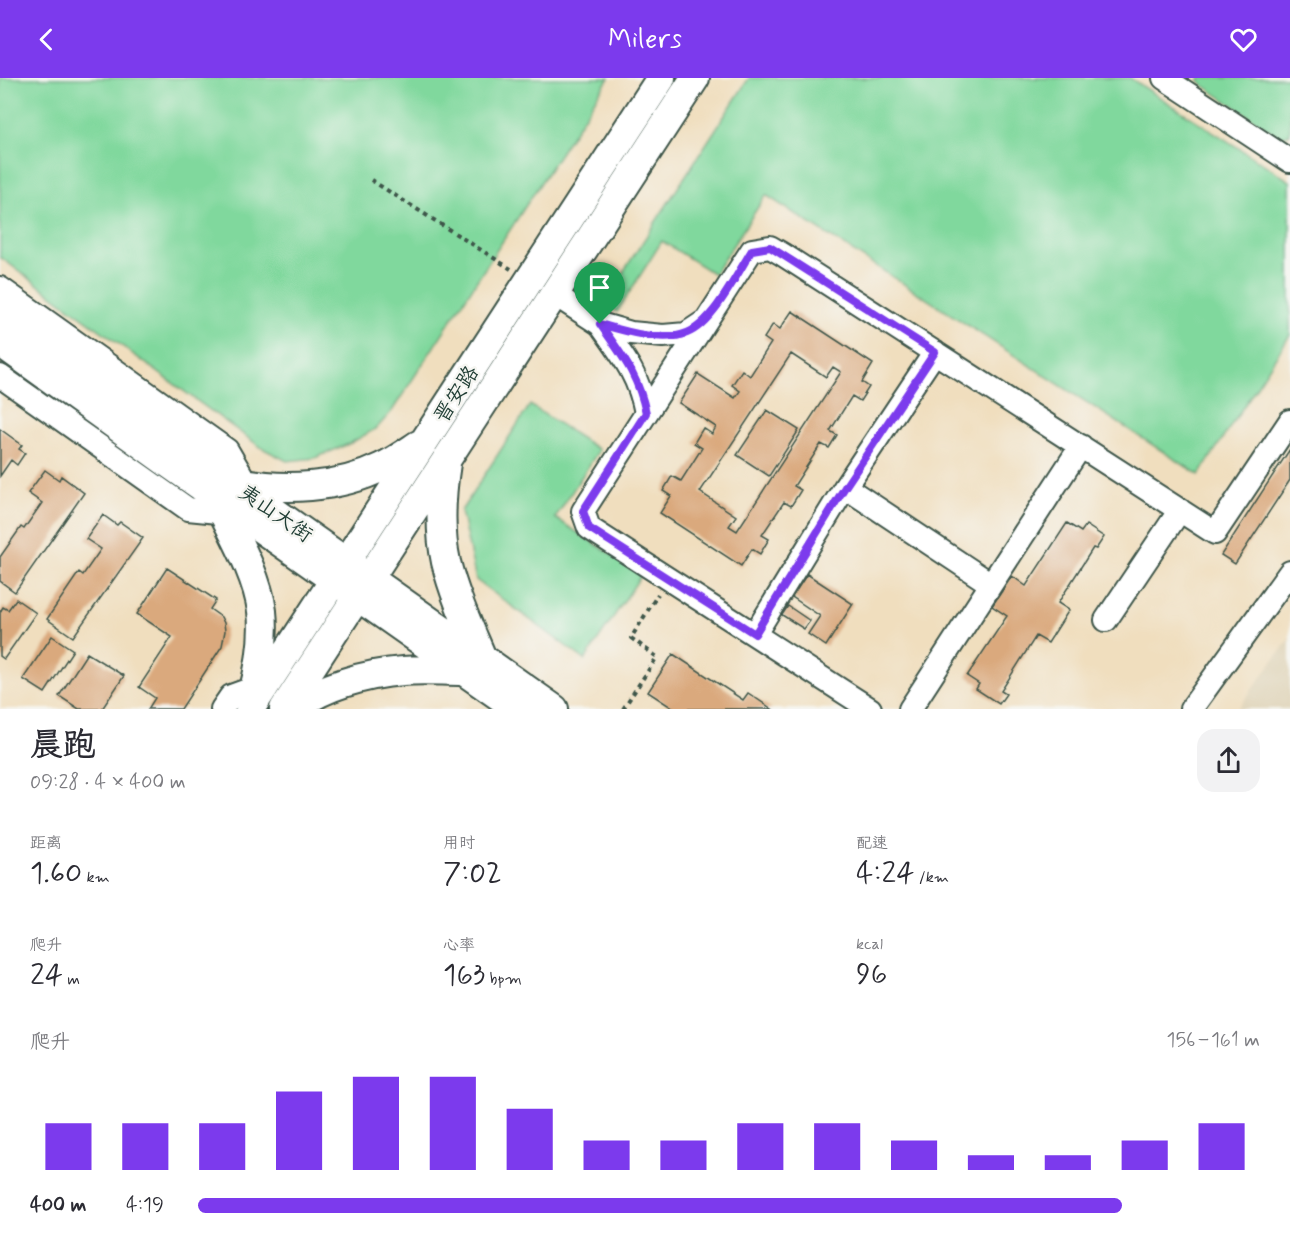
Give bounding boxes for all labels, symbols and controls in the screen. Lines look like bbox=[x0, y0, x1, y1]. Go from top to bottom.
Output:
text: Milers bbox=[608, 22, 682, 57]
icon: back bbox=[30, 23, 63, 56]
icon: heart bbox=[1227, 23, 1260, 56]
pin bbox=[574, 262, 625, 324]
icon: arrive bbox=[583, 271, 616, 304]
street label: 晋安路 bbox=[428, 361, 486, 429]
street label: 夷山大街 bbox=[233, 478, 318, 549]
text: 晨跑 bbox=[30, 724, 96, 768]
button: share bbox=[1197, 729, 1260, 792]
text: 09:28 · 4 × 400 m bbox=[30, 769, 186, 796]
text: 距离 bbox=[30, 833, 62, 854]
text: 用时 bbox=[443, 833, 475, 854]
text: 配速 bbox=[856, 833, 888, 854]
text: 1.60 bbox=[30, 854, 82, 893]
text: 7:02 bbox=[443, 854, 502, 893]
text: 4:24 bbox=[856, 854, 914, 893]
text: km bbox=[82, 867, 110, 888]
text: /km bbox=[914, 867, 949, 888]
text: kcal bbox=[856, 934, 883, 955]
text: 爬升 bbox=[30, 935, 62, 956]
text: 心率 bbox=[443, 935, 475, 956]
text: 96 bbox=[856, 955, 887, 994]
text: 24 bbox=[30, 956, 63, 995]
text: 163 bbox=[443, 956, 485, 995]
text: m bbox=[63, 969, 80, 990]
text: bpm bbox=[485, 969, 522, 990]
text: 156–161 m bbox=[1166, 1027, 1260, 1054]
text: 爬升 bbox=[30, 1029, 70, 1056]
text: 400 m bbox=[30, 1192, 86, 1219]
text: 4:19 bbox=[126, 1192, 164, 1219]

